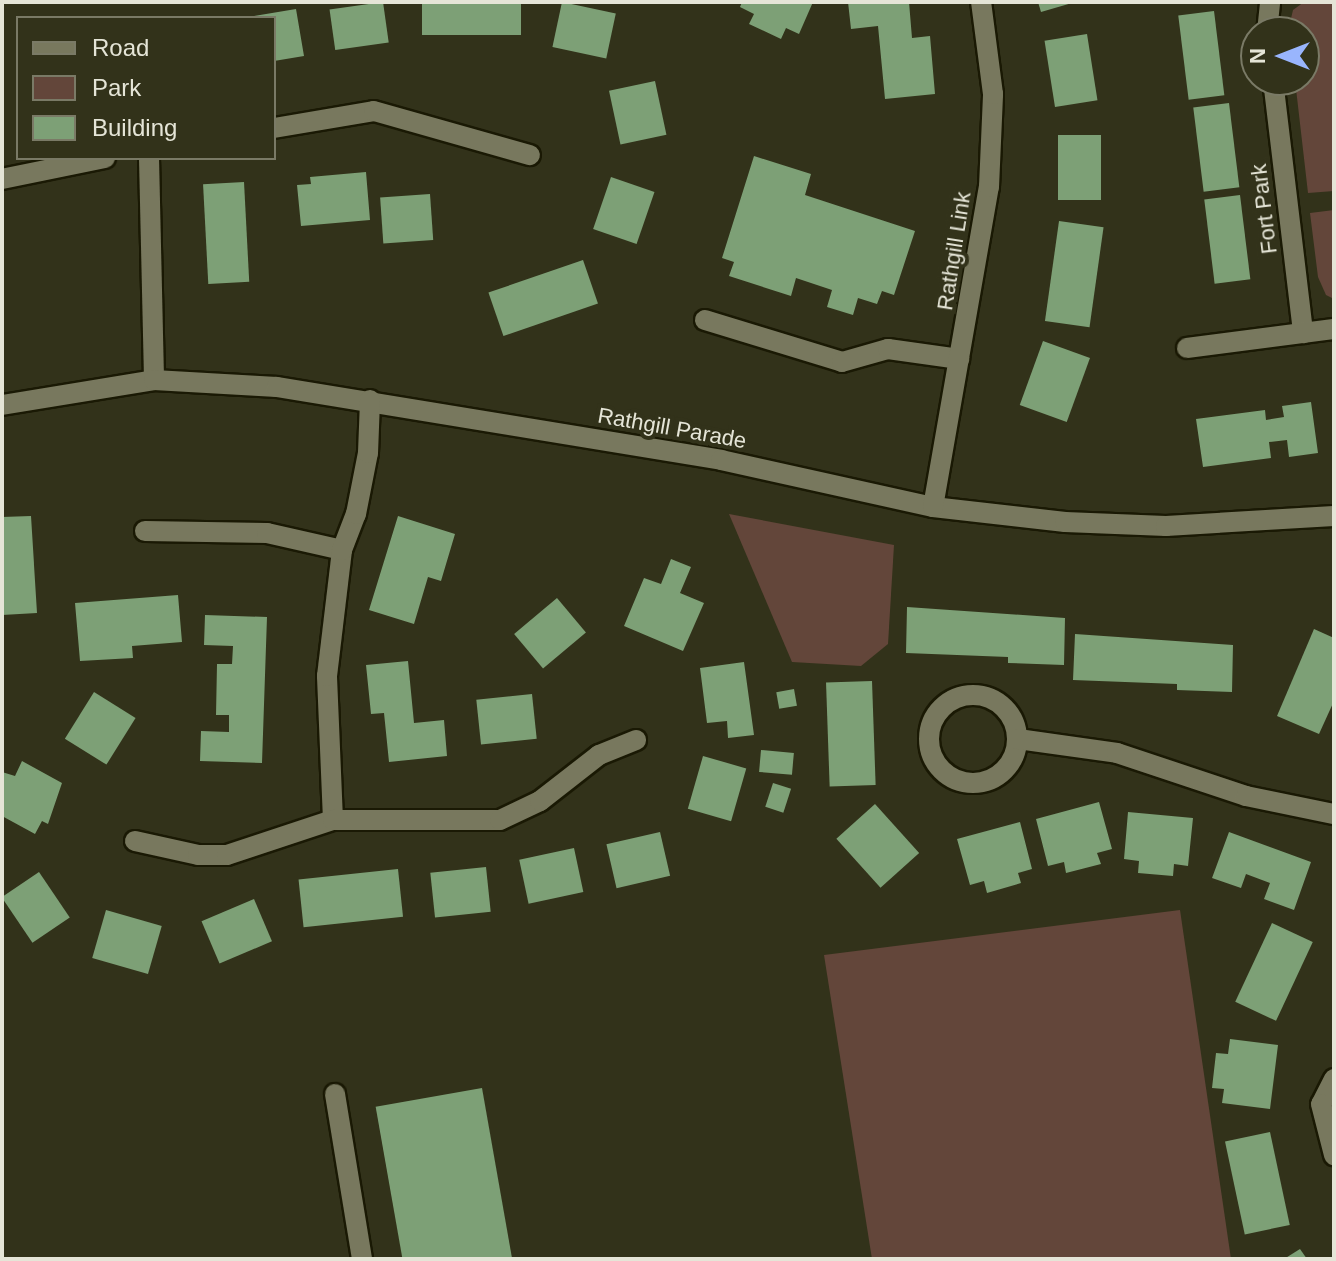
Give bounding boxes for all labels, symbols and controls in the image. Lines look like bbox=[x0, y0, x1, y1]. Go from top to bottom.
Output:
legend bbox=[16, 16, 276, 160]
north arrow bbox=[1240, 16, 1320, 96]
text: Road bbox=[92, 34, 149, 61]
text: N bbox=[1245, 48, 1270, 64]
text: Park bbox=[92, 74, 141, 101]
text: Building bbox=[92, 114, 177, 141]
street label: Fort Park bbox=[1245, 162, 1283, 256]
street label: Rathgill Link bbox=[932, 190, 976, 312]
street label: Rathgill Parade bbox=[596, 402, 748, 454]

